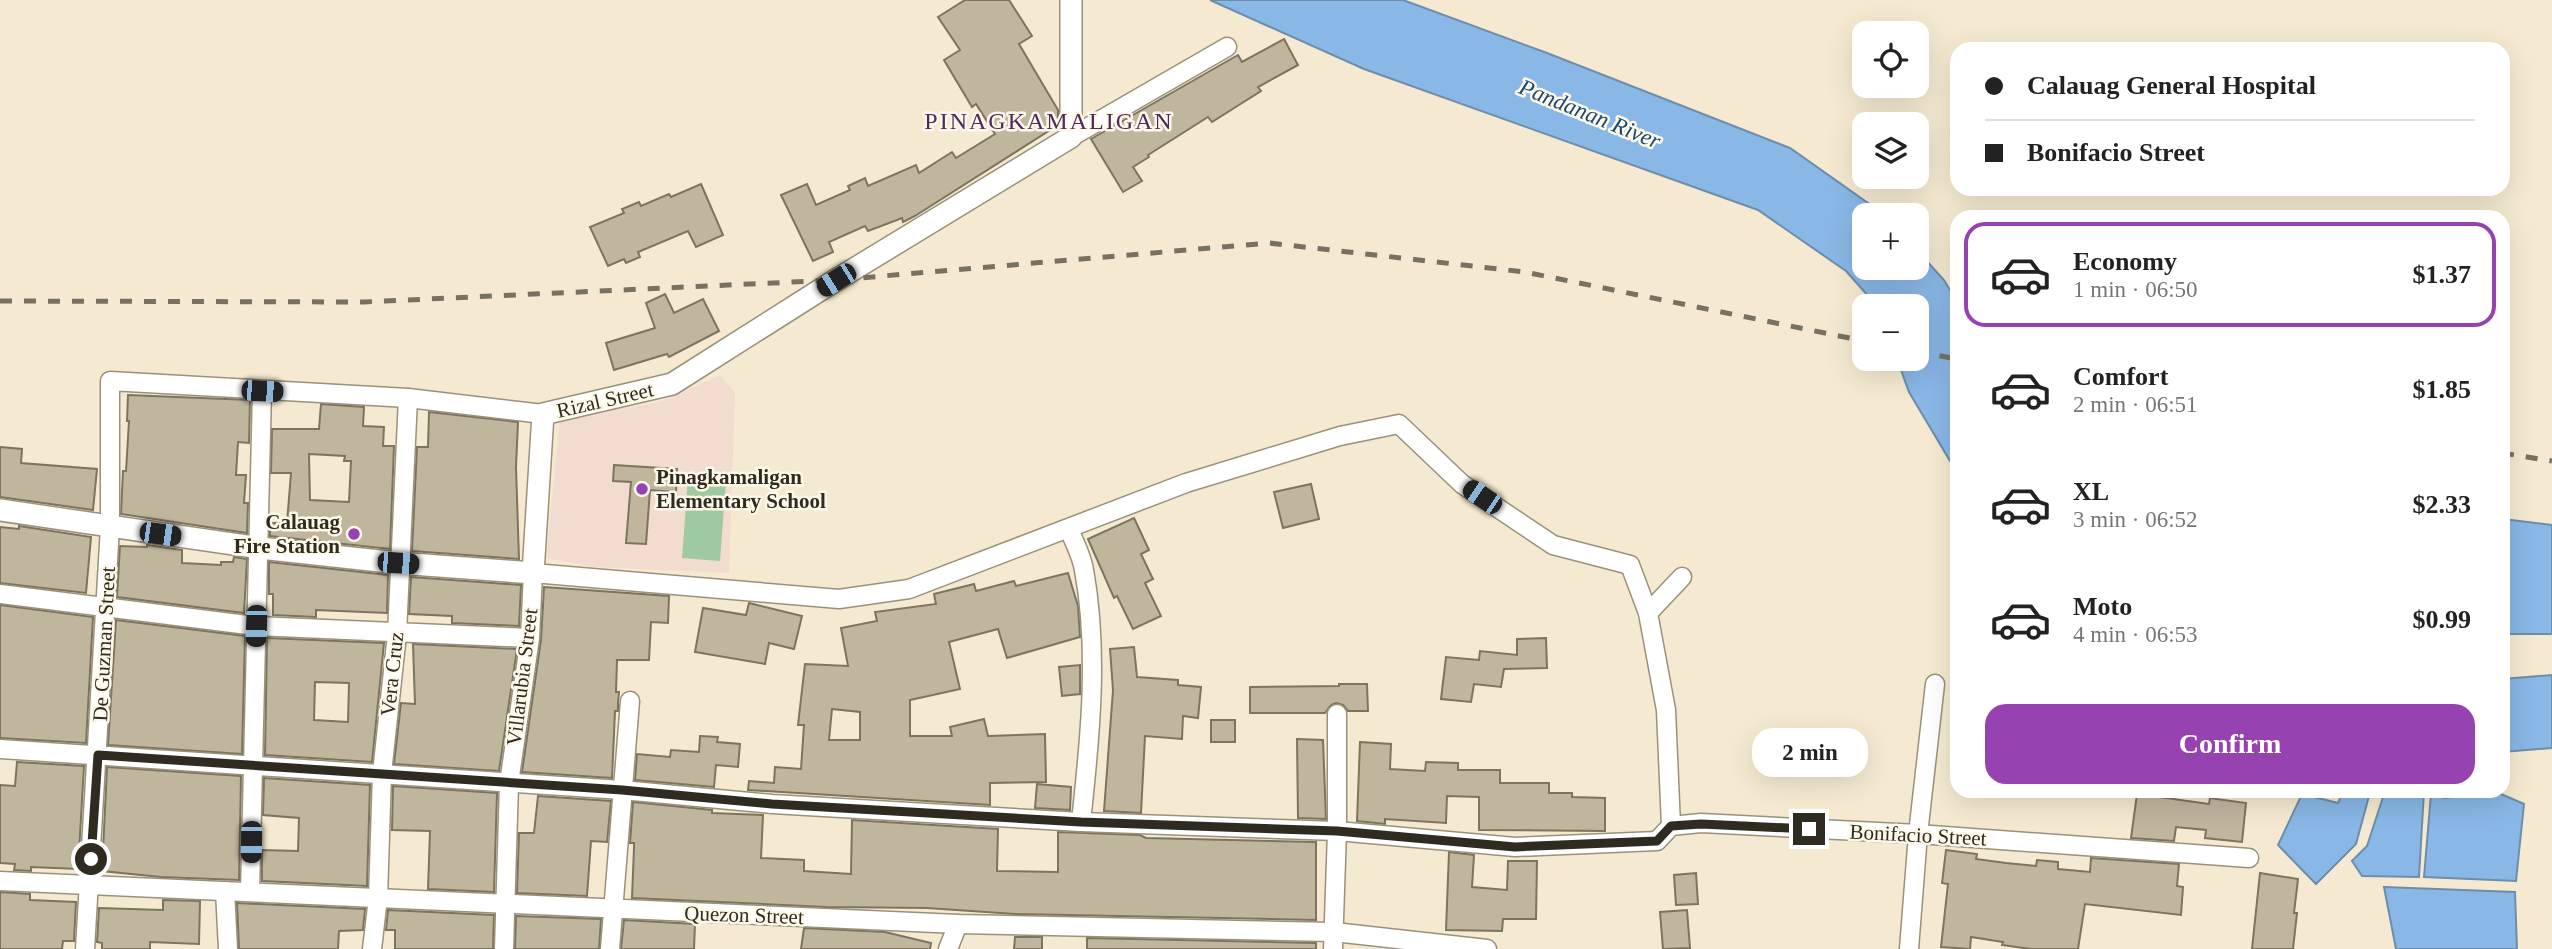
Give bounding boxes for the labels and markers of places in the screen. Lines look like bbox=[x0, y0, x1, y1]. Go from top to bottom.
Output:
place label: Pinagkamaligan Elementary School bbox=[656, 465, 826, 513]
marker: Pinagkamaligan Elementary School bbox=[634, 481, 650, 497]
place label: Calauag Fire Station bbox=[234, 510, 340, 558]
marker: Calauag Fire Station bbox=[346, 526, 362, 542]

